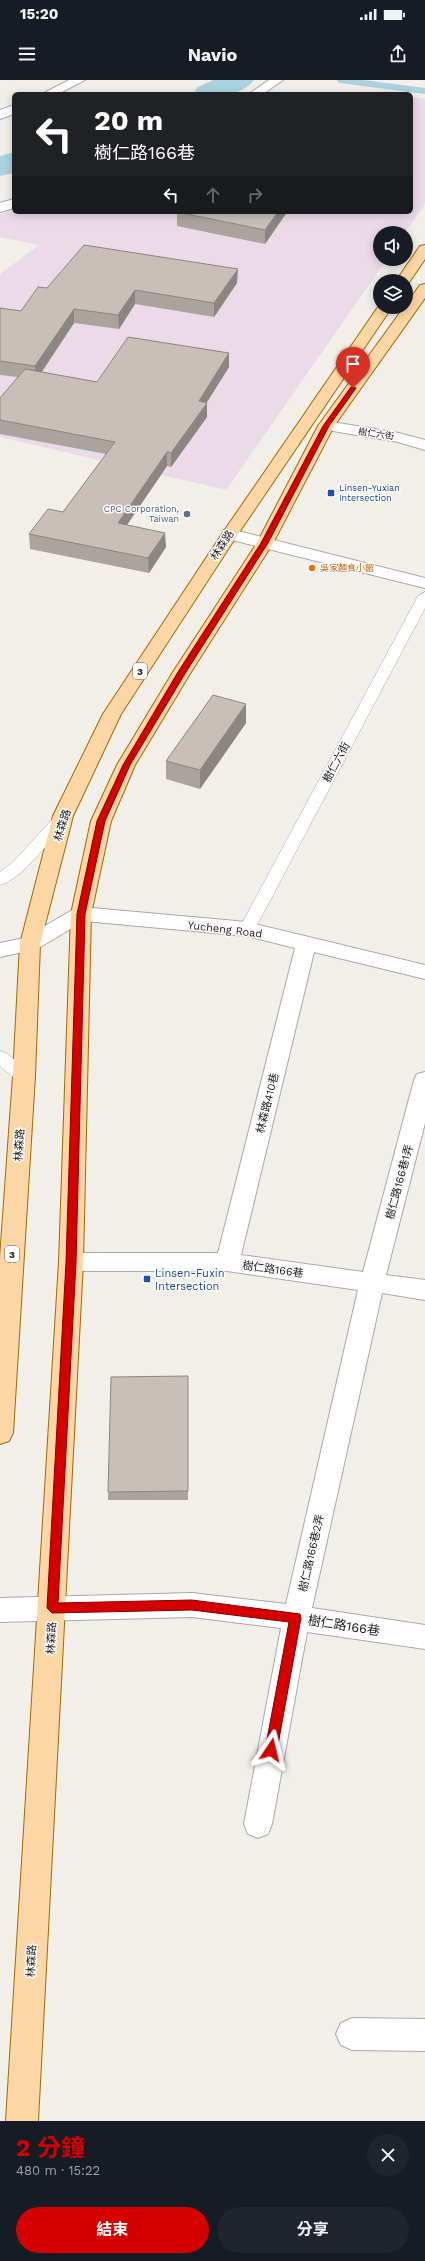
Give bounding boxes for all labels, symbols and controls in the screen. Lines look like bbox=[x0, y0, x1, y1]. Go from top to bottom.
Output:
text: 15:20 bbox=[20, 5, 58, 23]
icon: menu bbox=[16, 43, 38, 65]
icon: share bbox=[387, 43, 409, 65]
text: Navio bbox=[188, 44, 237, 65]
text: 20 m bbox=[94, 104, 163, 137]
icon: left bbox=[28, 108, 80, 160]
text: 樹仁路166巷 bbox=[94, 142, 195, 163]
icon: left bbox=[160, 184, 182, 206]
icon: ahead bbox=[202, 184, 224, 206]
icon: right bbox=[244, 184, 266, 206]
map controls bbox=[373, 226, 413, 314]
button: sound bbox=[373, 226, 413, 266]
button: layers bbox=[373, 274, 413, 314]
pin bbox=[336, 347, 370, 388]
icon: arrive bbox=[342, 353, 364, 375]
street label: 樹仁六街 bbox=[357, 425, 395, 442]
place label: Linsen-Yuxian Intersection bbox=[339, 483, 400, 503]
marker: Linsen-Yuxian Intersection bbox=[326, 488, 336, 498]
place label: CPC Corporation, Taiwan bbox=[104, 504, 179, 524]
marker: CPC Corporation, Taiwan bbox=[182, 509, 192, 519]
street label: 林森路 bbox=[208, 528, 237, 563]
marker: 吳家麵食小館 bbox=[307, 563, 317, 573]
place label: 吳家麵食小館 bbox=[320, 563, 374, 573]
road number: 3 bbox=[133, 663, 147, 679]
street label: 樹仁六街 bbox=[320, 740, 353, 785]
street label: 林森路 bbox=[51, 807, 74, 843]
street label: Yucheng Road bbox=[187, 918, 263, 941]
street label: 林森路410巷 bbox=[254, 1072, 281, 1135]
street label: 林森路 bbox=[12, 1128, 27, 1162]
street label: 樹仁路166巷1弄 bbox=[383, 1143, 416, 1221]
road number: 3 bbox=[5, 1246, 19, 1262]
street label: 樹仁路166巷 bbox=[241, 1259, 304, 1280]
place label: Linsen-Fuxin Intersection bbox=[155, 1267, 225, 1293]
marker: Linsen-Fuxin Intersection bbox=[142, 1274, 152, 1284]
street label: 樹仁路166巷2弄 bbox=[296, 1513, 327, 1593]
street label: 樹仁路166巷 bbox=[307, 1612, 381, 1639]
street label: 林森路 bbox=[44, 1621, 59, 1655]
position arrow bbox=[250, 1729, 292, 1771]
street label: 林森路 bbox=[24, 1944, 39, 1978]
text: 2 分鐘 bbox=[16, 2134, 85, 2162]
button: close bbox=[367, 2134, 409, 2176]
text: 480 m · 15:22 bbox=[16, 2163, 100, 2178]
button: 結束 bbox=[16, 2207, 209, 2253]
button: 分享 bbox=[217, 2207, 409, 2253]

